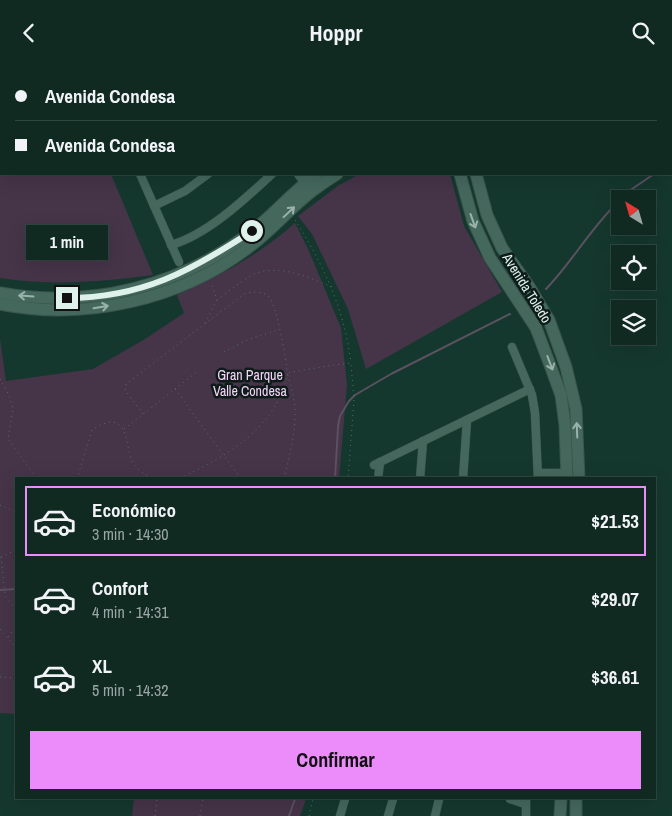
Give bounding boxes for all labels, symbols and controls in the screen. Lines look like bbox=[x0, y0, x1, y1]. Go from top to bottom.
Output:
text: Hoppr bbox=[309, 18, 363, 48]
icon: back bbox=[15, 19, 43, 47]
icon: search bbox=[629, 19, 657, 47]
text: Avenida Condesa bbox=[45, 83, 175, 109]
text: Avenida Condesa bbox=[45, 132, 175, 158]
north arrow bbox=[611, 190, 656, 235]
map controls bbox=[611, 190, 656, 345]
one-way arrow bbox=[283, 206, 296, 218]
one-way arrow bbox=[469, 212, 478, 228]
route start bbox=[241, 220, 263, 242]
callout: 1 min bbox=[26, 225, 108, 261]
text: 1 min bbox=[50, 231, 84, 253]
button: locate bbox=[611, 245, 656, 290]
street label: Avenida Toledo bbox=[498, 249, 555, 326]
route end bbox=[56, 287, 78, 309]
one-way arrow bbox=[18, 292, 34, 301]
button: layers bbox=[611, 300, 656, 345]
one-way arrow bbox=[92, 302, 108, 312]
one-way arrow bbox=[546, 355, 555, 370]
park label: Gran Parque Valle Condesa bbox=[213, 366, 288, 400]
one-way arrow bbox=[572, 422, 582, 438]
text: Económico bbox=[92, 497, 176, 523]
icon: car bbox=[32, 499, 77, 544]
text: $21.53 bbox=[591, 508, 639, 534]
text: 3 min · 14:30 bbox=[92, 523, 169, 545]
text: Confort bbox=[92, 575, 148, 601]
icon: car bbox=[32, 577, 77, 622]
text: $29.07 bbox=[591, 586, 639, 612]
text: 4 min · 14:31 bbox=[92, 601, 169, 623]
text: XL bbox=[92, 653, 112, 679]
icon: car bbox=[32, 655, 77, 700]
text: $36.61 bbox=[591, 664, 639, 690]
text: 5 min · 14:32 bbox=[92, 679, 169, 701]
button: Confirmar bbox=[30, 731, 641, 789]

